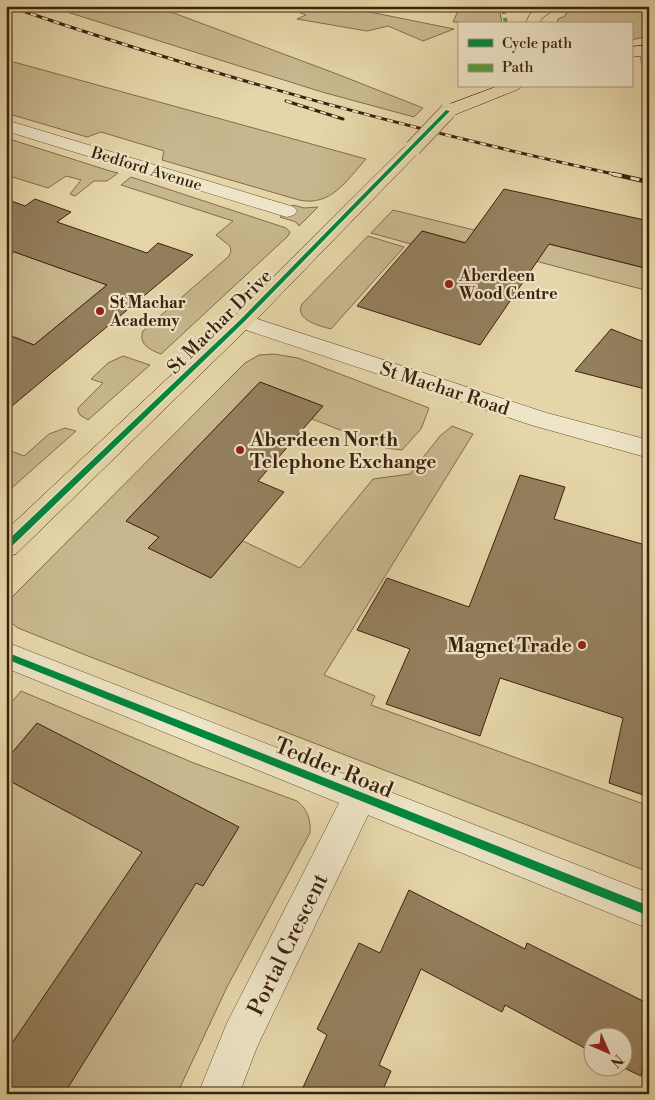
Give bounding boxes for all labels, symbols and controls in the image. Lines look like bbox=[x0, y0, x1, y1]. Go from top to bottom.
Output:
legend bbox=[458, 22, 632, 88]
text: Cycle path bbox=[502, 34, 572, 53]
text: Path bbox=[502, 58, 534, 77]
street label: Bedford Avenue bbox=[88, 142, 205, 195]
street label: St Machar Drive bbox=[162, 264, 277, 379]
place label: Aberdeen Wood Centre bbox=[458, 266, 558, 304]
marker: Aberdeen Wood Centre bbox=[443, 278, 455, 290]
place label: St Machar Academy bbox=[109, 293, 186, 331]
marker: St Machar Academy bbox=[94, 305, 106, 317]
street label: St Machar Road bbox=[377, 357, 513, 421]
place label: Aberdeen North Telephone Exchange bbox=[249, 428, 437, 474]
marker: Aberdeen North Telephone Exchange bbox=[234, 444, 246, 456]
place label: Magnet Trade bbox=[447, 634, 572, 658]
marker: Magnet Trade bbox=[576, 639, 588, 651]
street label: Tedder Road bbox=[270, 732, 397, 805]
street label: Portal Crescent bbox=[242, 869, 334, 1020]
north arrow bbox=[582, 1028, 632, 1078]
text: N bbox=[606, 1050, 627, 1071]

